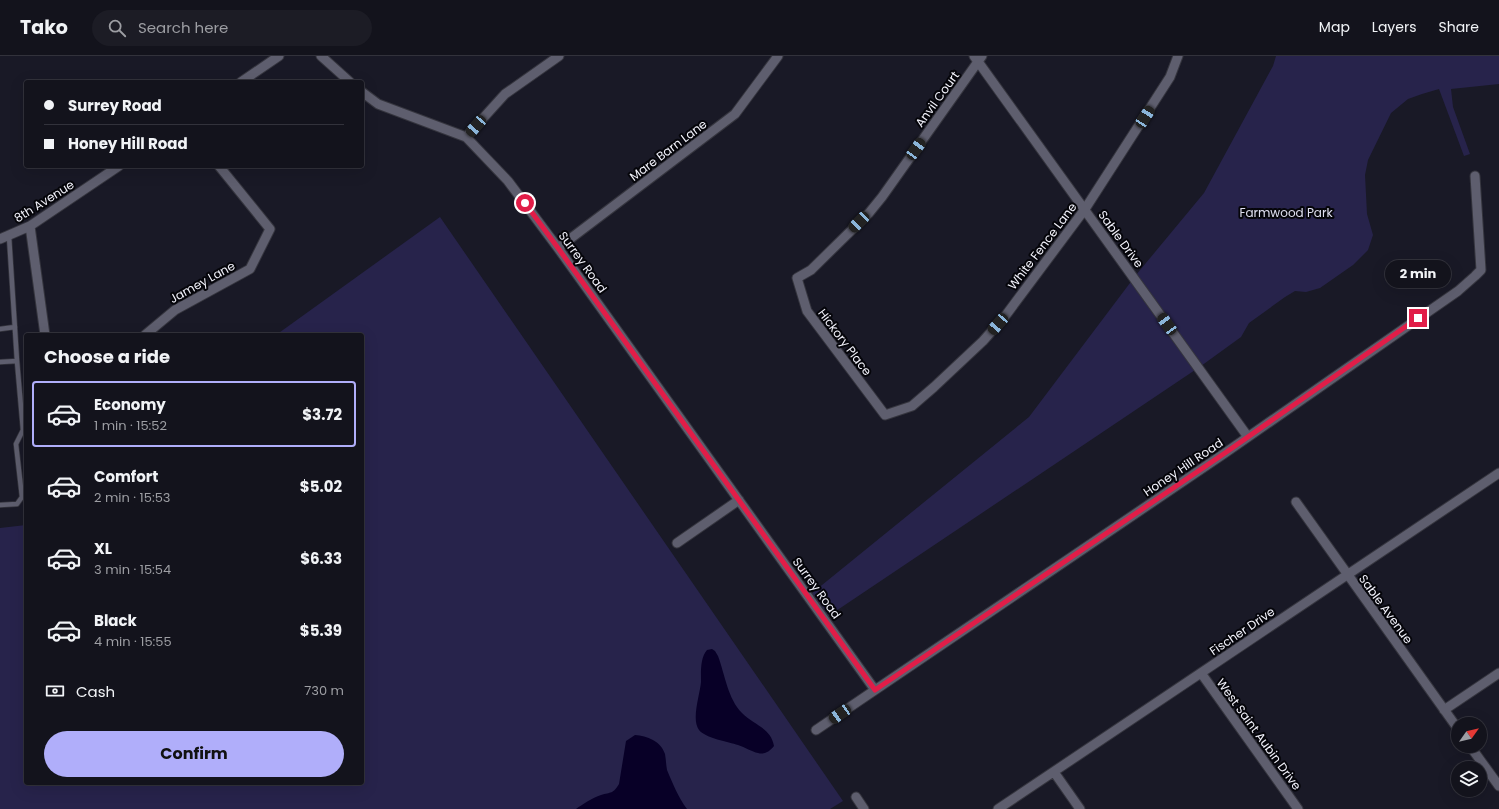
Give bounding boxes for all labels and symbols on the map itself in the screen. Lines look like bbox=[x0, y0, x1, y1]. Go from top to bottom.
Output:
street label: Anvil Court bbox=[911, 68, 963, 130]
car bbox=[1133, 104, 1157, 130]
car bbox=[464, 113, 488, 139]
street label: Mare Barn Lane bbox=[626, 115, 710, 185]
car bbox=[904, 136, 928, 162]
street label: 8th Avenue bbox=[11, 176, 77, 226]
route start bbox=[516, 194, 534, 212]
street label: White Fence Lane bbox=[1004, 199, 1080, 293]
park label: Farmwood Park bbox=[1239, 204, 1333, 221]
street label: Sable Drive bbox=[1094, 207, 1148, 271]
car bbox=[846, 209, 872, 235]
street label: Surrey Road bbox=[555, 228, 611, 296]
street label: Jamey Lane bbox=[166, 257, 238, 307]
callout: 2 min bbox=[1385, 260, 1451, 288]
street label: Hickory Place bbox=[814, 305, 876, 379]
route end bbox=[1409, 309, 1427, 327]
car bbox=[986, 311, 1010, 337]
car bbox=[1155, 311, 1179, 337]
street label: Honey Hill Road bbox=[1140, 434, 1226, 500]
street label: Surrey Road bbox=[789, 554, 845, 622]
street label: Sable Avenue bbox=[1355, 571, 1417, 647]
street label: Fischer Drive bbox=[1206, 603, 1278, 659]
street label: West Saint Aubin Drive bbox=[1213, 675, 1305, 793]
car bbox=[827, 702, 853, 726]
north arrow bbox=[1451, 717, 1487, 753]

